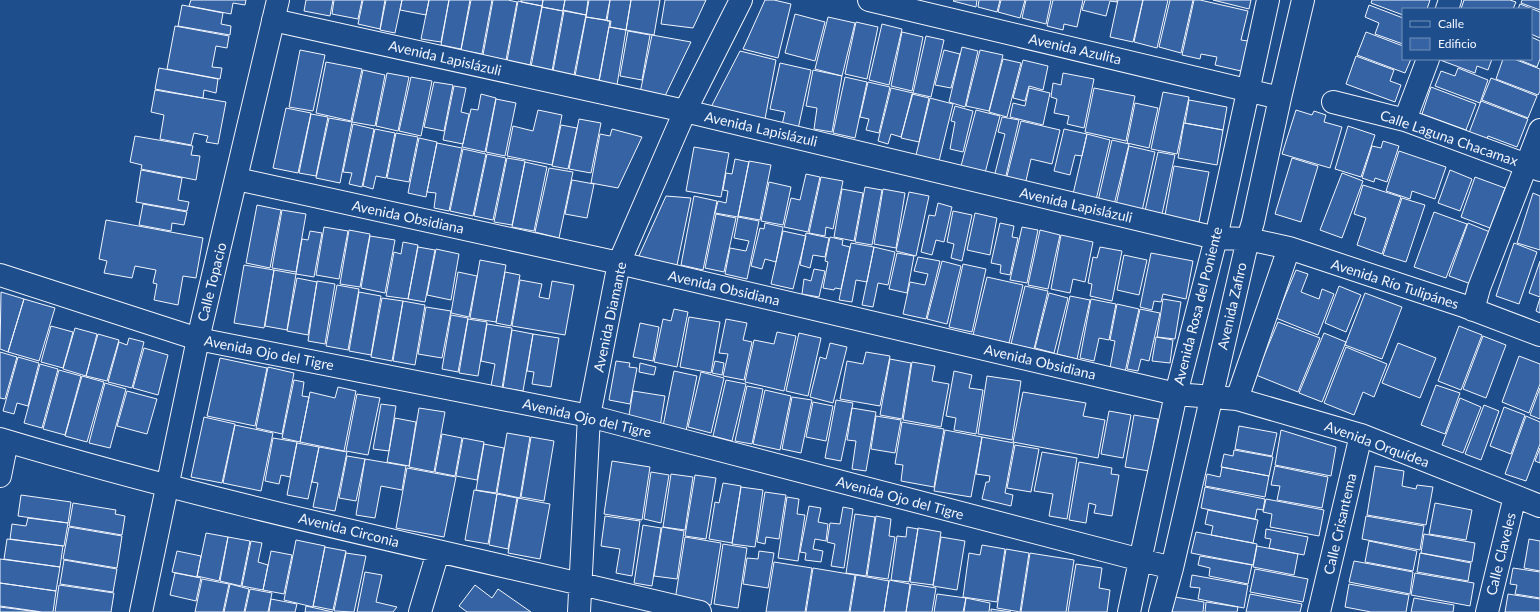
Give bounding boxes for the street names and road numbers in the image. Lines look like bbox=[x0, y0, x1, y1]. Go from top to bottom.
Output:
street label: Avenida Azulita bbox=[1027, 30, 1123, 67]
street label: Avenida Lapislázuli bbox=[387, 36, 503, 79]
street label: Calle Laguna Chacamax bbox=[1378, 106, 1520, 169]
street label: Avenida Lapislázuli bbox=[703, 107, 819, 150]
street label: Avenida Lapislázuli bbox=[1018, 183, 1134, 226]
street label: Avenida Obsidiana bbox=[351, 196, 466, 237]
street label: Avenida Rosa del Poniente bbox=[1170, 225, 1225, 387]
street label: Calle Topacio bbox=[193, 241, 230, 323]
street label: Avenida Río Tulipánes bbox=[1329, 255, 1461, 312]
street label: Avenida Diamante bbox=[590, 260, 629, 374]
street label: Avenida Zafiro bbox=[1213, 261, 1250, 351]
street label: Avenida Obsidiana bbox=[667, 266, 782, 309]
street label: Avenida Ojo del Tigre bbox=[203, 332, 335, 373]
street label: Avenida Obsidiana bbox=[983, 340, 1098, 383]
street label: Avenida Ojo del Tigre bbox=[521, 394, 653, 441]
street label: Avenida Orquídea bbox=[1323, 417, 1432, 470]
street label: Avenida Ojo del Tigre bbox=[834, 472, 966, 523]
street label: Calle Crisantema bbox=[1320, 472, 1359, 576]
street label: Avenida Circonia bbox=[297, 509, 401, 550]
street label: Calle Claveles bbox=[1482, 511, 1519, 597]

